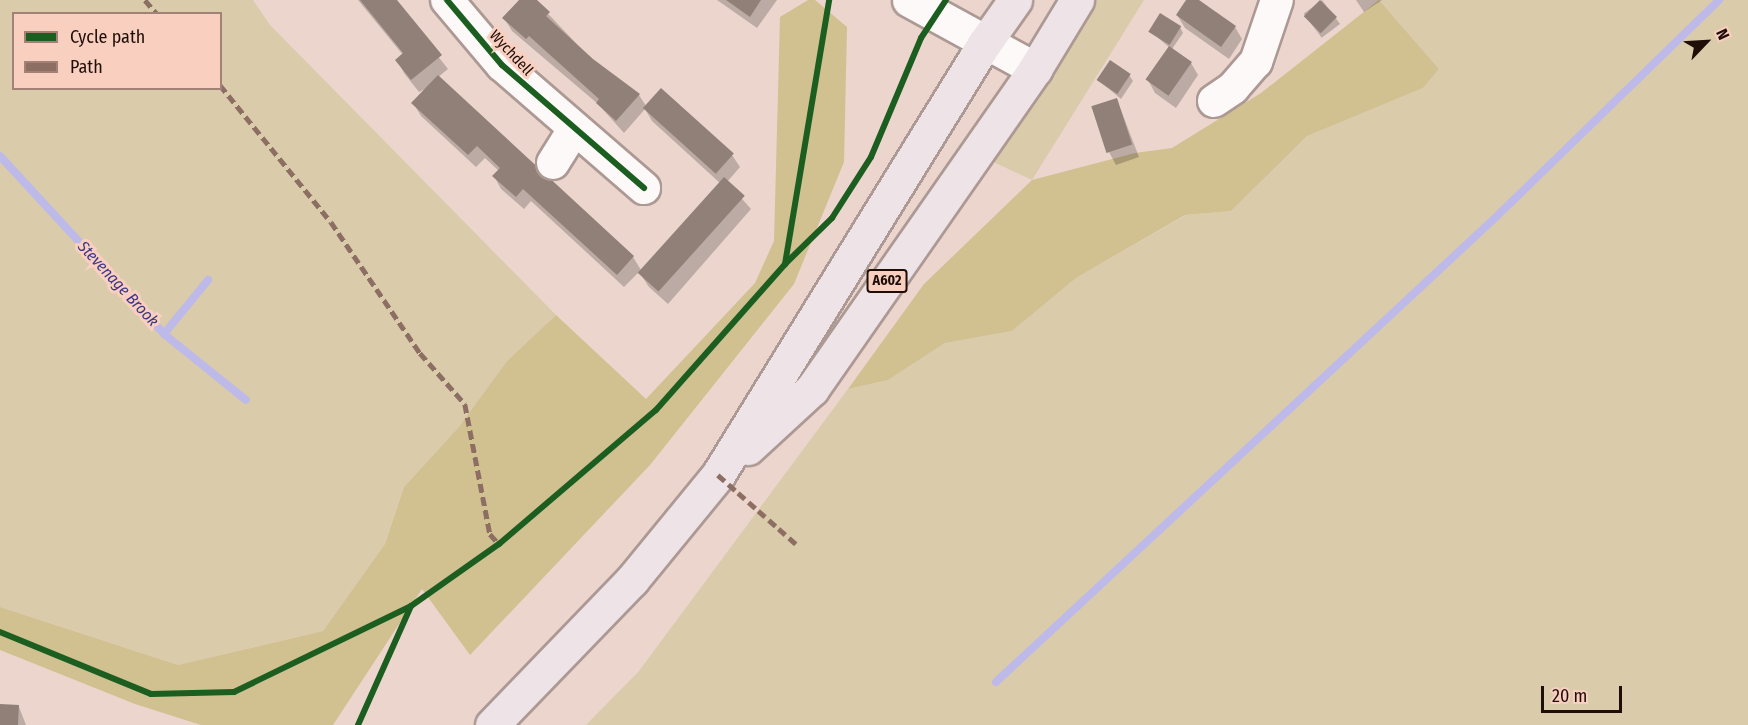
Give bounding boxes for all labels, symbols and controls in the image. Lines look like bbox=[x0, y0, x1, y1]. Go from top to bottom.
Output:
legend bbox=[12, 12, 222, 90]
north arrow bbox=[1676, 12, 1736, 72]
text: Cycle path bbox=[70, 26, 145, 48]
text: N bbox=[1712, 26, 1733, 43]
street label: Wychdell bbox=[485, 27, 537, 79]
text: Path bbox=[70, 56, 103, 78]
water label: Stevenage Brook bbox=[74, 237, 162, 331]
road number: A602 bbox=[866, 270, 908, 292]
scale bar bbox=[1544, 674, 1625, 712]
text: 20 m bbox=[1552, 685, 1587, 707]

